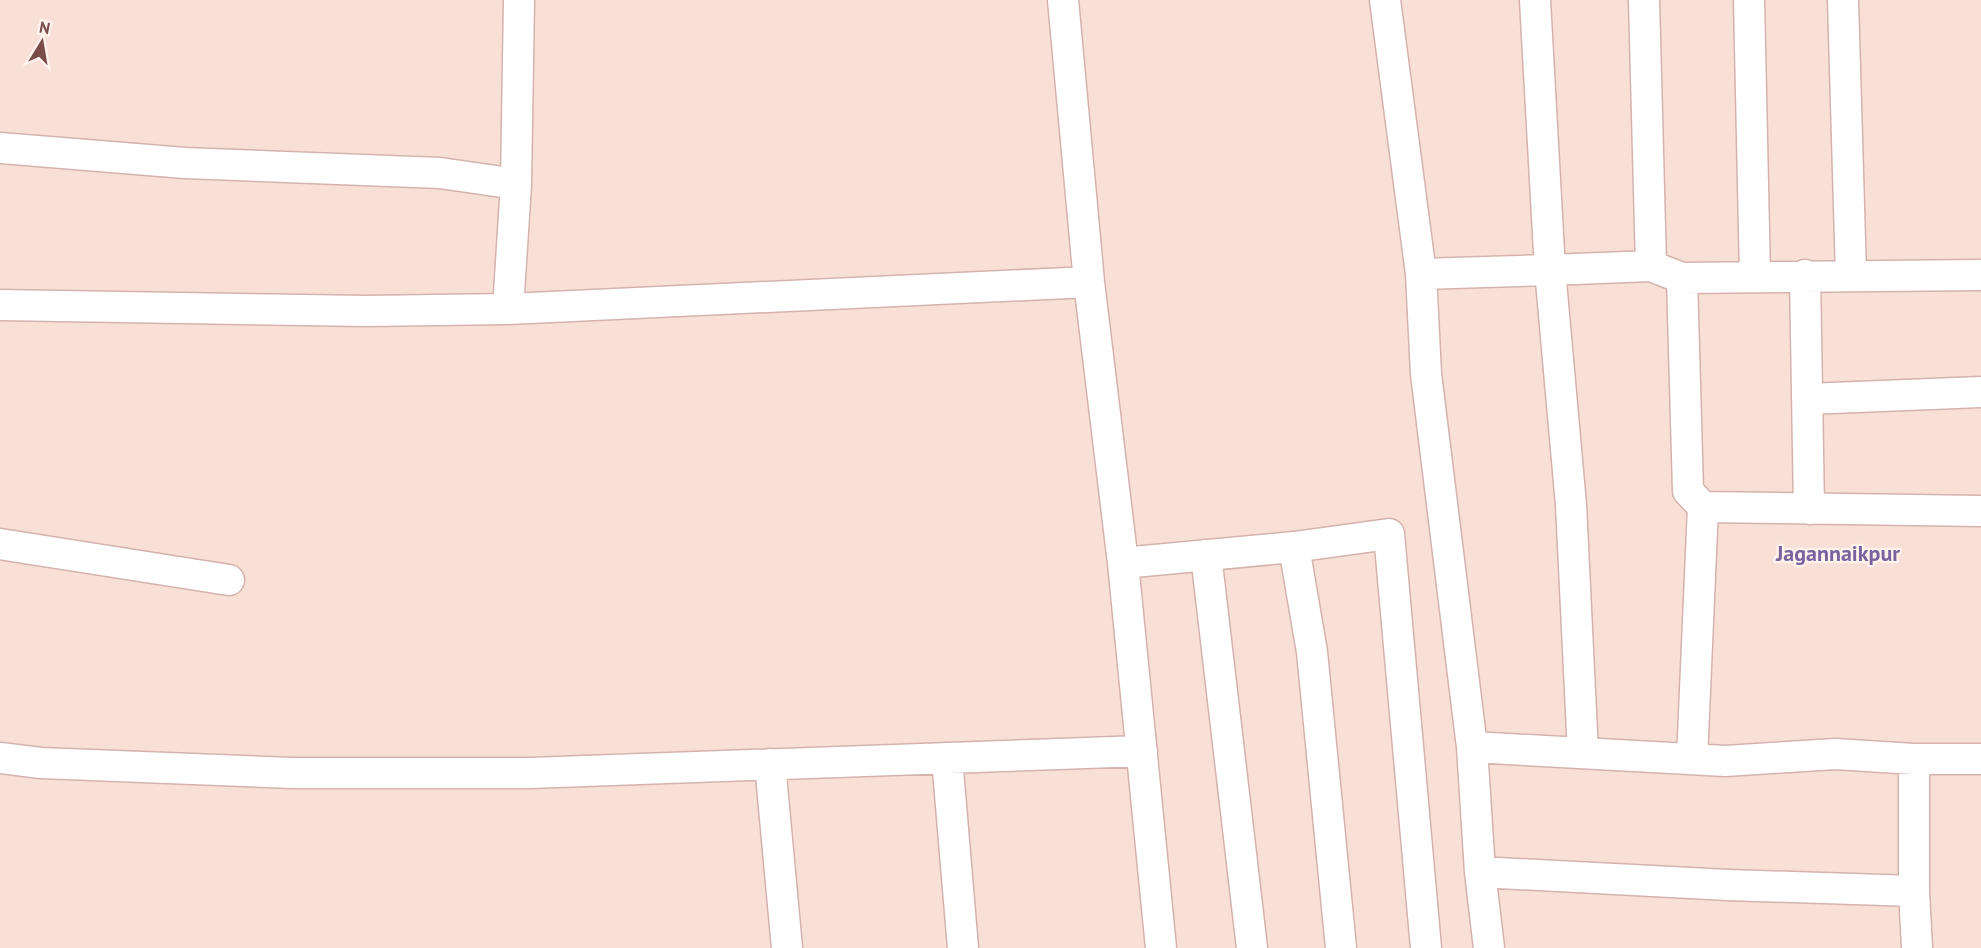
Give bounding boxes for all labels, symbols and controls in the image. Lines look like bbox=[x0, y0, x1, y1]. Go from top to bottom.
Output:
north arrow bbox=[12, 12, 72, 72]
text: N bbox=[38, 16, 52, 38]
district label: Jagannaikpur bbox=[1775, 539, 1900, 567]

